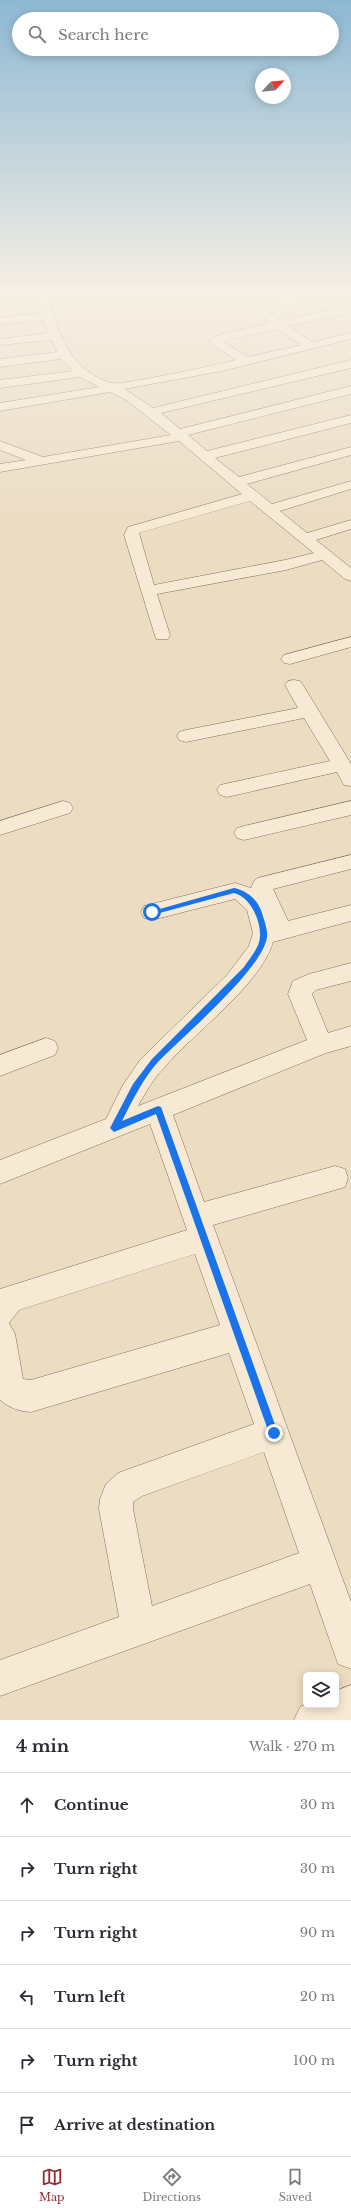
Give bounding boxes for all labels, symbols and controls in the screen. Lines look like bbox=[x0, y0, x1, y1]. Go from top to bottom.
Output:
search box bbox=[12, 12, 339, 56]
icon: search bbox=[26, 23, 48, 45]
text: Search here bbox=[58, 25, 149, 44]
north arrow bbox=[255, 68, 291, 104]
route start bbox=[143, 903, 161, 921]
route end bbox=[265, 1424, 283, 1442]
map controls bbox=[303, 1672, 339, 1708]
button: layers bbox=[303, 1672, 339, 1708]
text: 4 min bbox=[16, 1736, 69, 1757]
text: Walk · 270 m bbox=[249, 1738, 335, 1755]
icon: ahead bbox=[16, 1794, 38, 1816]
text: Continue bbox=[54, 1795, 129, 1814]
text: 30 m bbox=[300, 1796, 335, 1813]
icon: right bbox=[16, 1858, 38, 1880]
text: Turn right bbox=[54, 1859, 137, 1878]
text: 30 m bbox=[300, 1860, 335, 1877]
icon: right bbox=[16, 1922, 38, 1944]
text: Turn right bbox=[54, 1923, 137, 1942]
text: 90 m bbox=[300, 1924, 335, 1941]
icon: left bbox=[16, 1986, 38, 2008]
text: Turn left bbox=[54, 1987, 125, 2006]
text: 20 m bbox=[300, 1988, 335, 2005]
icon: right bbox=[16, 2050, 38, 2072]
text: Turn right bbox=[54, 2051, 137, 2070]
text: 100 m bbox=[293, 2052, 335, 2069]
icon: arrive bbox=[16, 2114, 38, 2136]
text: Arrive at destination bbox=[54, 2115, 215, 2134]
tab: Map bbox=[39, 2166, 65, 2204]
tab: Directions bbox=[142, 2166, 201, 2204]
tab: Saved bbox=[279, 2166, 312, 2204]

